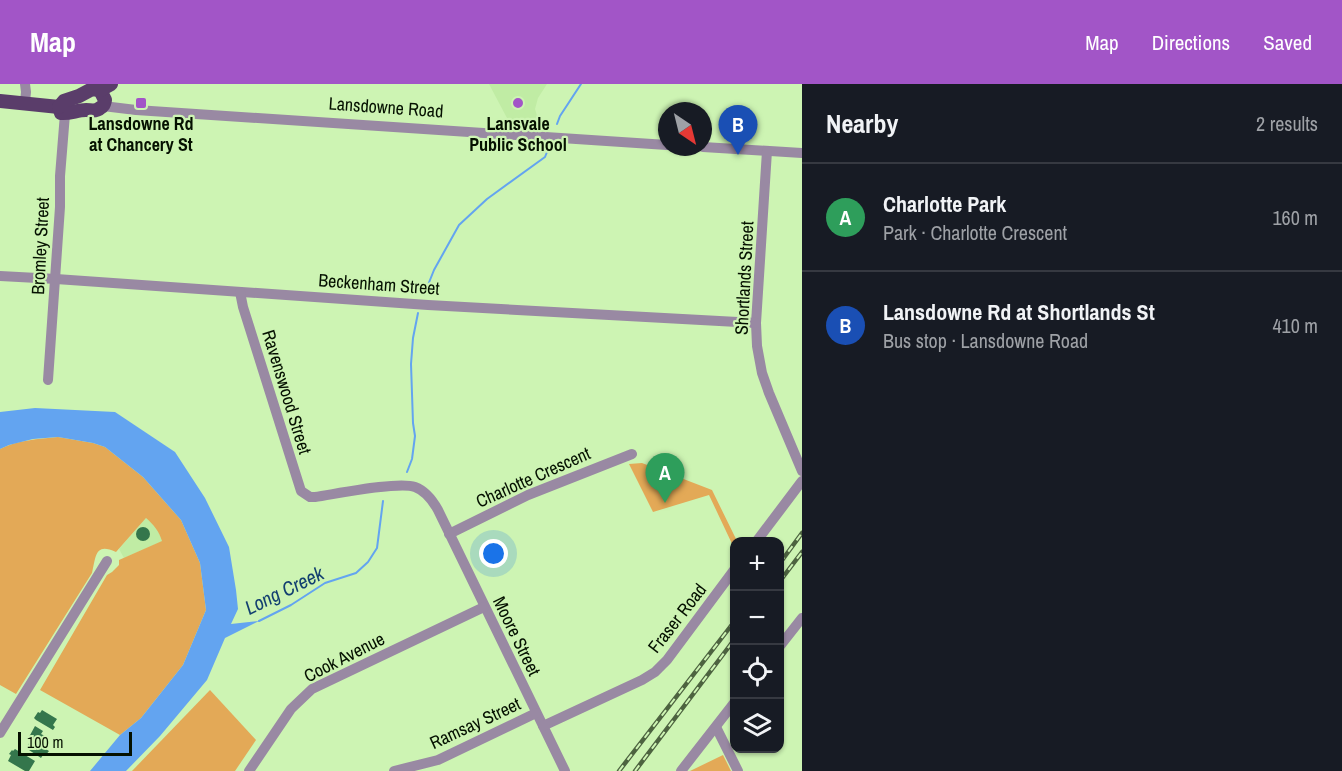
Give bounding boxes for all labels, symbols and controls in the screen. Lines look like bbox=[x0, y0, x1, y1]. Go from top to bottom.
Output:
text: Map bbox=[30, 23, 76, 61]
text: Map bbox=[1085, 28, 1119, 57]
text: Directions bbox=[1152, 28, 1230, 57]
text: Saved bbox=[1263, 28, 1312, 57]
street label: Lansdowne Road bbox=[328, 91, 444, 123]
marker: Lansdowne Rd at Chancery St bbox=[134, 96, 148, 110]
marker: Lansvale Public School bbox=[511, 96, 525, 110]
north arrow bbox=[658, 102, 712, 156]
pin: B bbox=[718, 106, 758, 155]
text: Nearby bbox=[826, 106, 898, 141]
text: 2 results bbox=[1256, 110, 1318, 137]
place label: Lansdowne Rd at Chancery St bbox=[89, 111, 193, 157]
place label: Lansvale Public School bbox=[469, 111, 567, 157]
text: Charlotte Park bbox=[883, 189, 1006, 219]
street label: Bromley Street bbox=[25, 197, 55, 295]
text: A bbox=[840, 204, 851, 231]
text: 160 m bbox=[1272, 204, 1318, 231]
text: Park · Charlotte Crescent bbox=[883, 219, 1067, 246]
street label: Shortlands Street bbox=[729, 220, 759, 336]
street label: Beckenham Street bbox=[318, 267, 440, 301]
text: Lansdowne Rd at Shortlands St bbox=[883, 297, 1155, 327]
text: B bbox=[840, 312, 851, 339]
text: 410 m bbox=[1272, 312, 1318, 339]
street label: Ravenswood Street bbox=[256, 327, 318, 457]
text: Bus stop · Lansdowne Road bbox=[883, 327, 1088, 354]
street label: Charlotte Crescent bbox=[472, 441, 594, 513]
pin: A bbox=[646, 454, 684, 503]
map controls bbox=[730, 537, 784, 753]
button: + bbox=[730, 537, 784, 591]
your location bbox=[479, 539, 508, 568]
water label: Long Creek bbox=[240, 559, 329, 621]
street label: Fraser Road bbox=[642, 578, 712, 658]
button: − bbox=[730, 591, 784, 645]
street label: Moore Street bbox=[487, 592, 547, 680]
street label: Cook Avenue bbox=[299, 626, 389, 688]
button: locate bbox=[730, 645, 784, 699]
street label: Ramsay Street bbox=[425, 691, 525, 755]
button: layers bbox=[730, 699, 784, 753]
scale bar bbox=[18, 729, 132, 756]
text: 100 m bbox=[27, 731, 63, 753]

